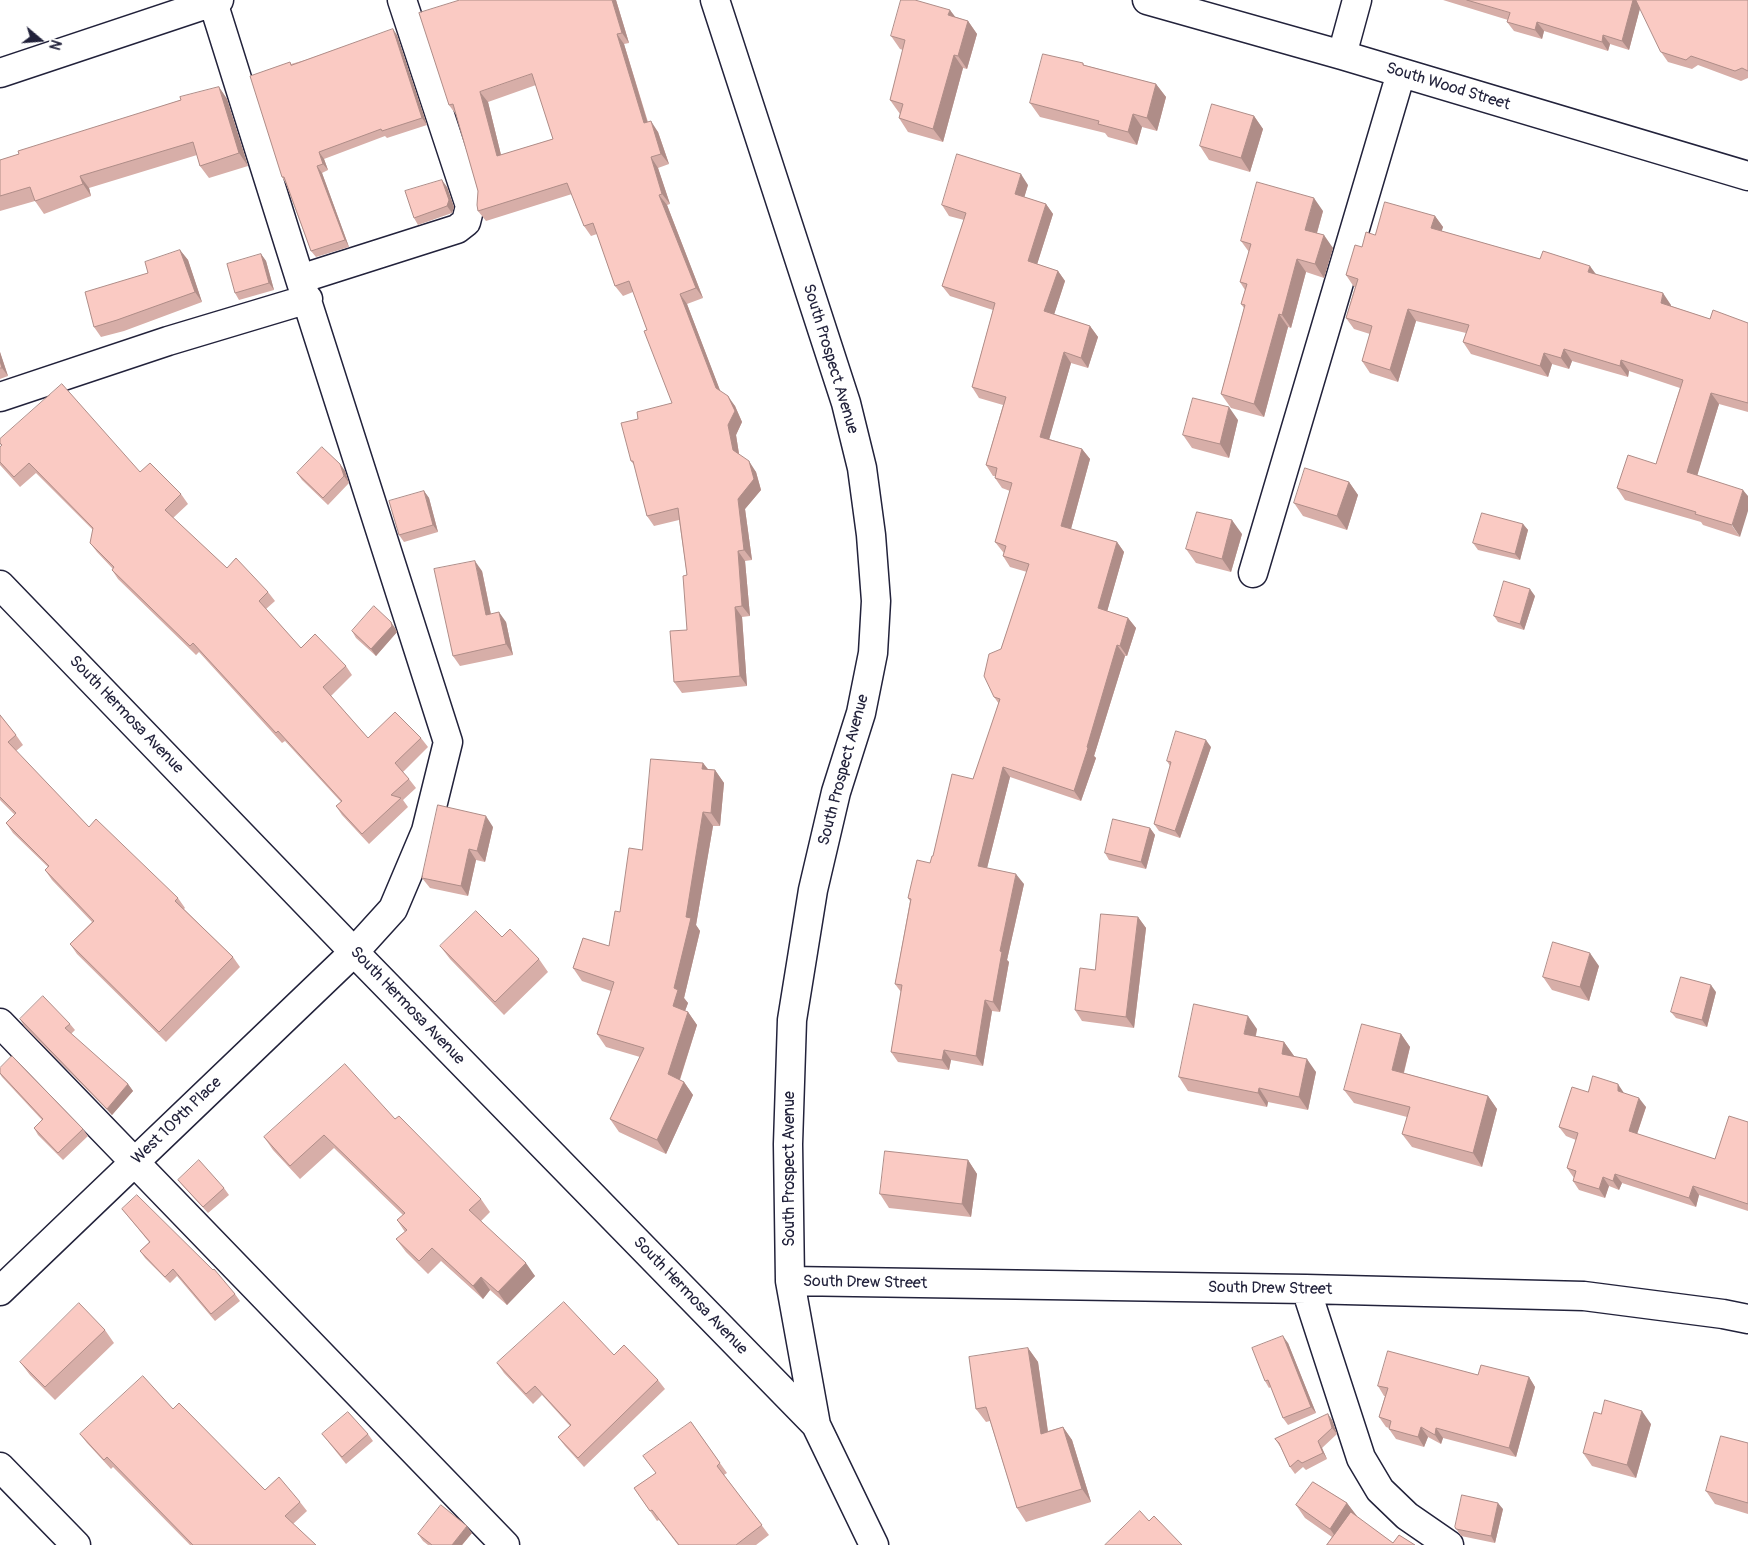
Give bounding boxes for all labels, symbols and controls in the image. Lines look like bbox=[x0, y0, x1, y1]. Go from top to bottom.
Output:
north arrow bbox=[15, 15, 65, 65]
text: N bbox=[45, 38, 64, 52]
street label: South Wood Street bbox=[1384, 59, 1512, 115]
street label: South Prospect Avenue bbox=[798, 282, 862, 436]
street label: South Hermosa Avenue bbox=[65, 652, 187, 778]
street label: South Prospect Avenue bbox=[815, 692, 873, 848]
street label: South Hermosa Avenue bbox=[346, 943, 468, 1069]
street label: West 109th Place bbox=[128, 1073, 226, 1169]
street label: South Prospect Avenue bbox=[780, 1091, 800, 1247]
street label: South Hermosa Avenue bbox=[629, 1233, 751, 1359]
street label: South Drew Street bbox=[803, 1272, 927, 1294]
street label: South Drew Street bbox=[1208, 1278, 1332, 1300]

